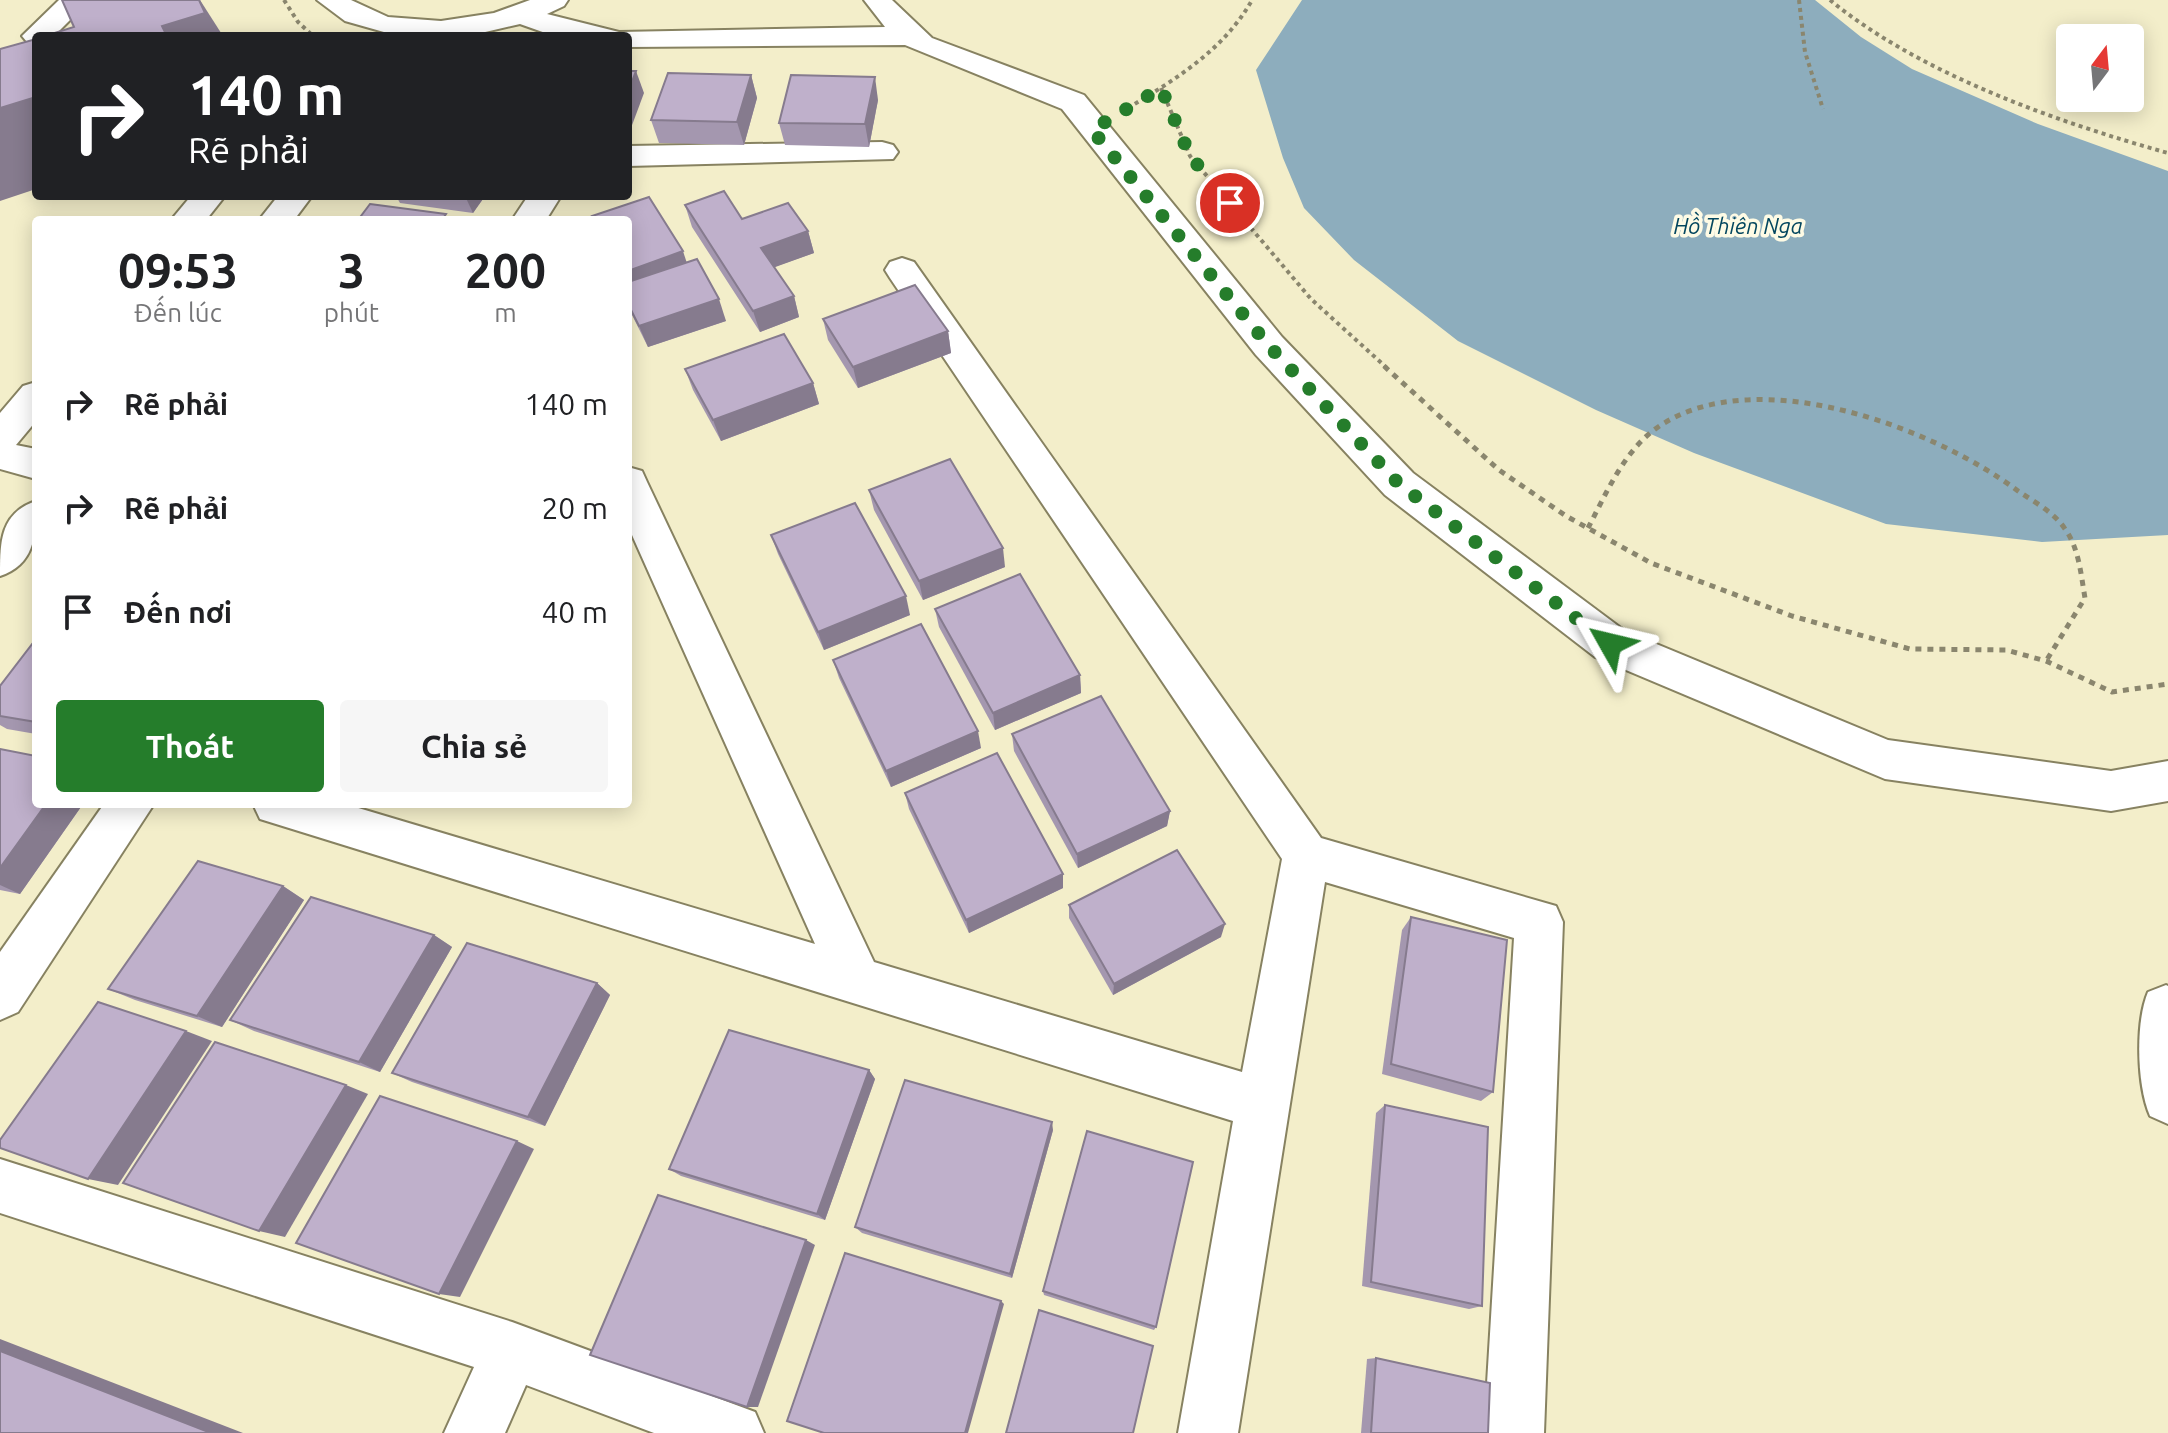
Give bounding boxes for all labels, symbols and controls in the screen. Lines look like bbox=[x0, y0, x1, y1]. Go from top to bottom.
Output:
north arrow bbox=[2056, 24, 2144, 112]
map controls bbox=[2056, 24, 2144, 112]
text: 140 m bbox=[188, 63, 344, 126]
icon: right bbox=[56, 64, 160, 168]
text: Rẽ phải bbox=[188, 129, 309, 170]
pin bbox=[1196, 169, 1264, 237]
icon: arrive bbox=[1208, 181, 1252, 225]
water label: Hồ Thiên Nga bbox=[1673, 211, 1803, 238]
text: 09:53 bbox=[118, 243, 238, 297]
text: 3 bbox=[338, 243, 365, 297]
text: 200 bbox=[465, 243, 546, 297]
text: Đến lúc bbox=[134, 298, 222, 327]
text: phút bbox=[324, 298, 379, 327]
text: m bbox=[494, 298, 517, 327]
icon: right bbox=[56, 382, 100, 426]
text: Rẽ phải bbox=[124, 387, 228, 421]
text: 140 m bbox=[524, 387, 608, 421]
icon: right bbox=[56, 486, 100, 530]
text: Rẽ phải bbox=[124, 491, 228, 525]
text: 20 m bbox=[541, 491, 608, 525]
icon: arrive bbox=[56, 590, 100, 634]
text: Đến nơi bbox=[124, 595, 232, 629]
text: 40 m bbox=[541, 595, 608, 629]
position arrow bbox=[1568, 602, 1652, 686]
button: Thoát bbox=[56, 700, 324, 792]
button: Chia sẻ bbox=[340, 700, 608, 792]

